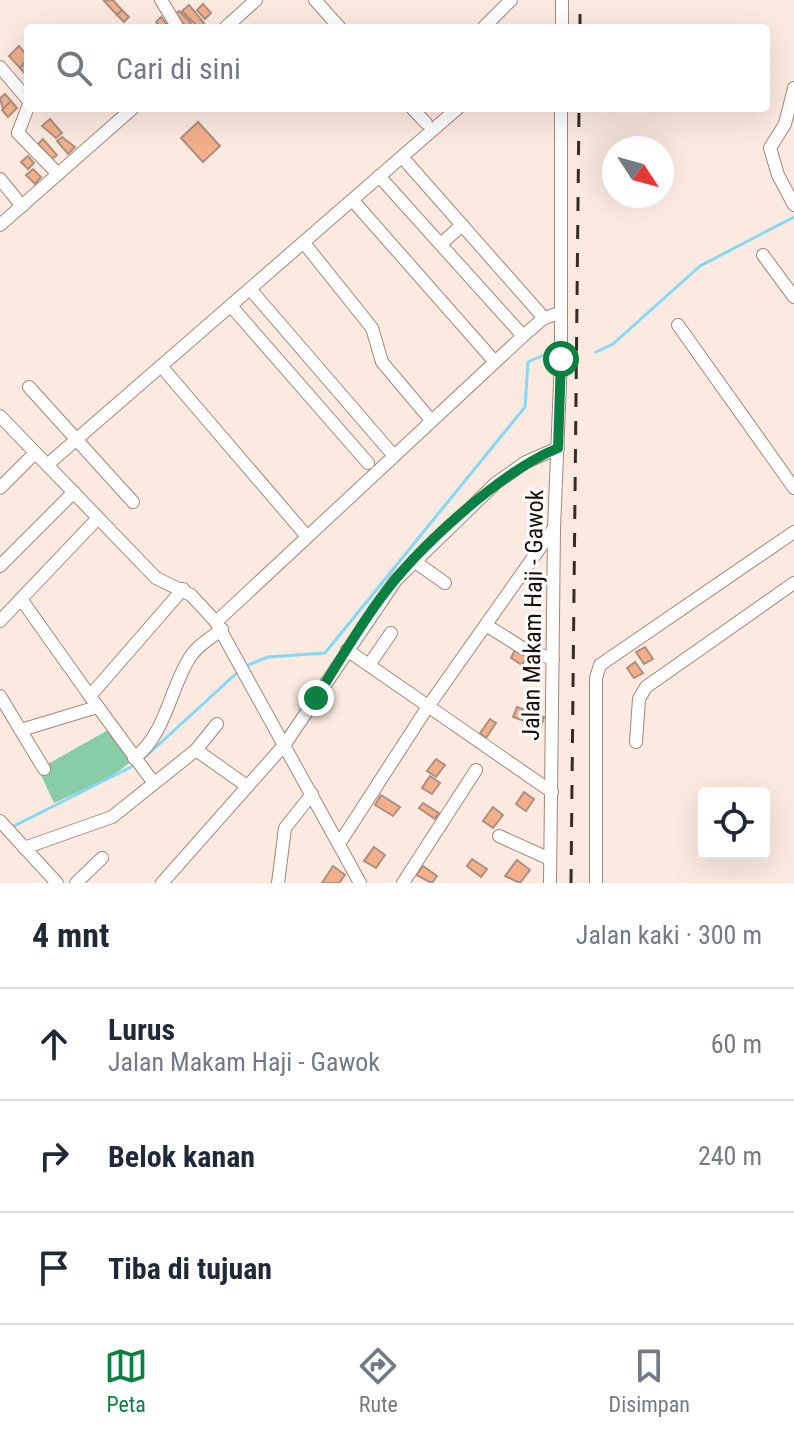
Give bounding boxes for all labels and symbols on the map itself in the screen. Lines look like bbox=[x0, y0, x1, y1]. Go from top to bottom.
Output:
north arrow bbox=[602, 136, 674, 208]
route start bbox=[543, 341, 579, 377]
street label: Jalan Makam Haji - Gawok bbox=[517, 489, 549, 741]
route end bbox=[298, 680, 334, 716]

